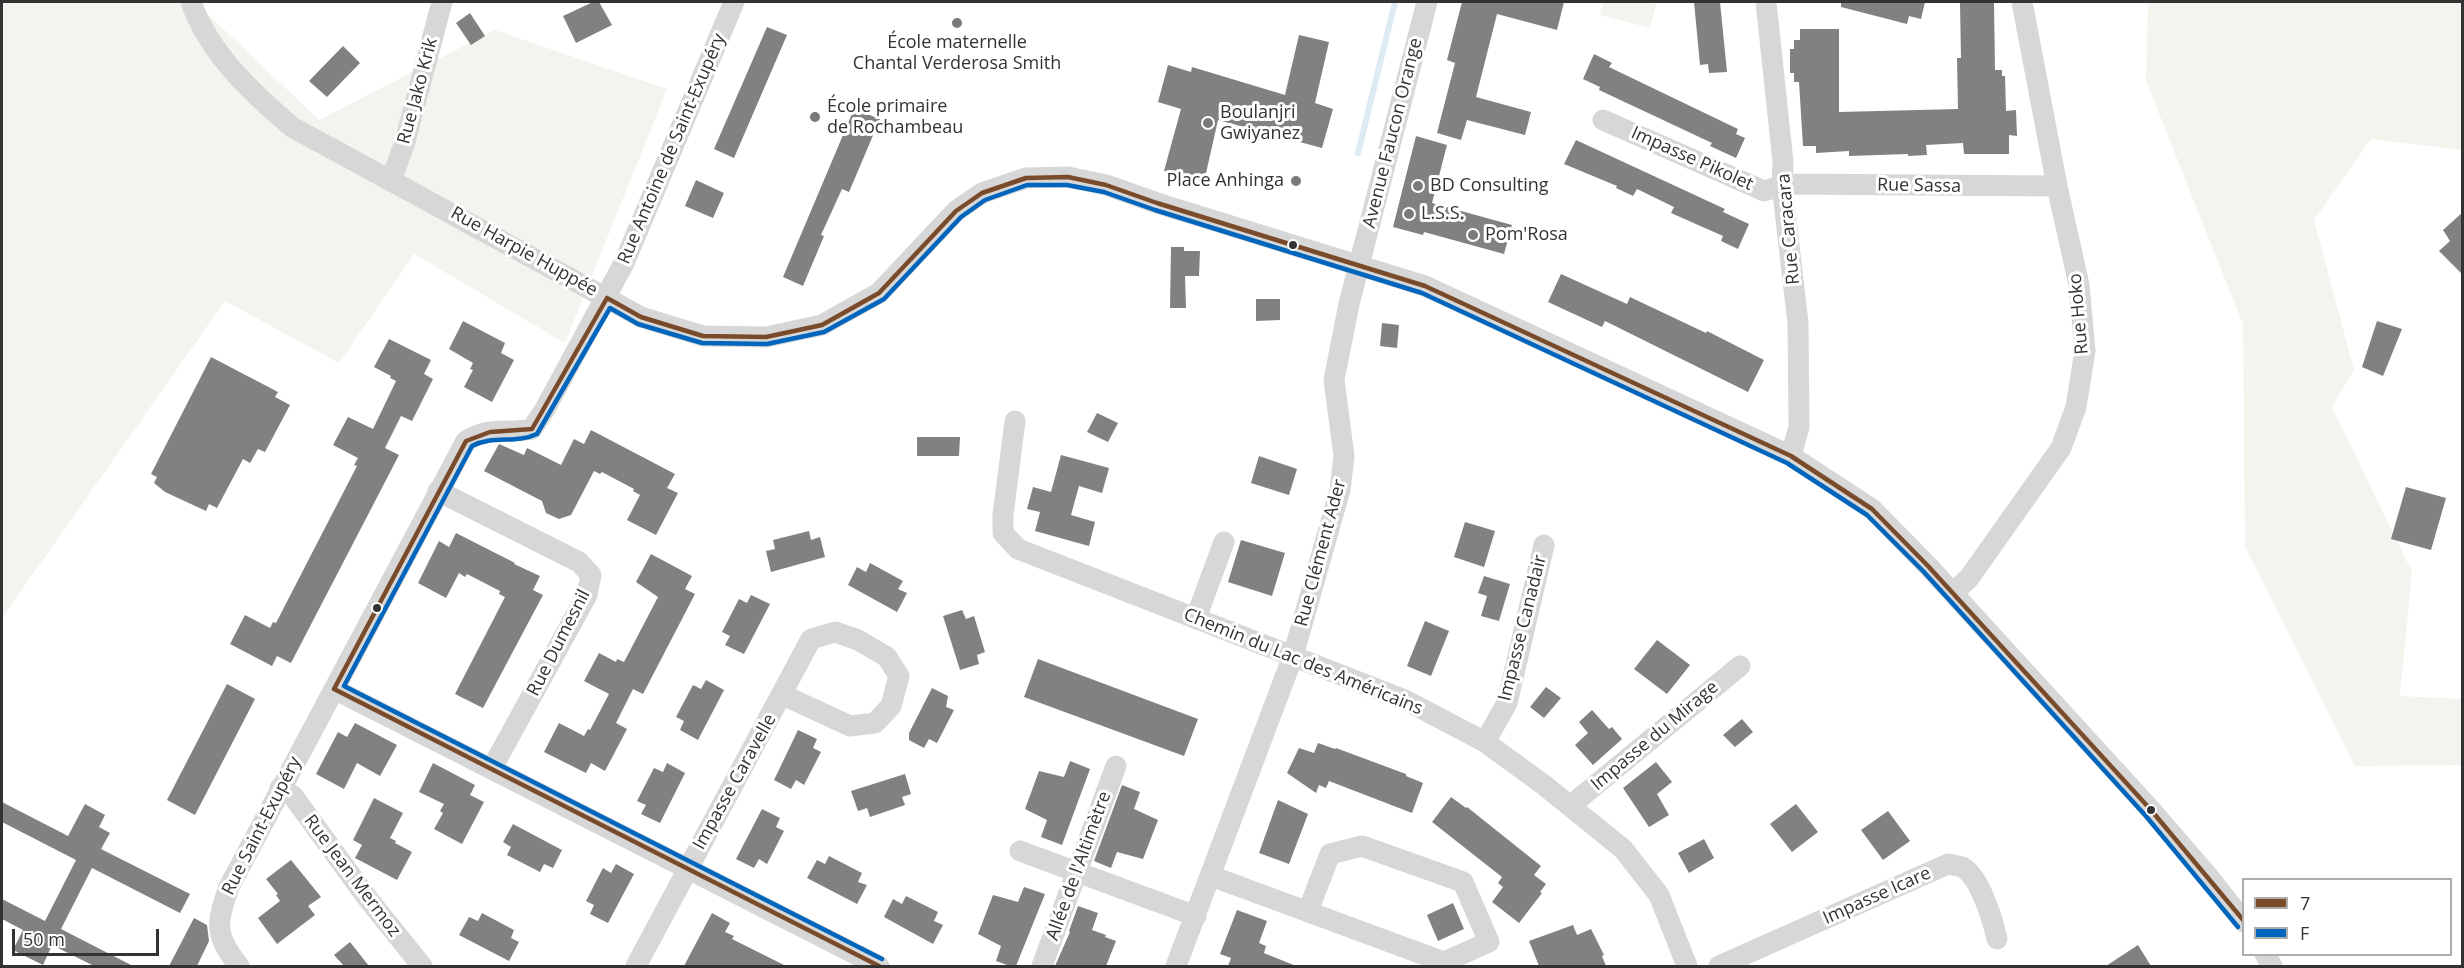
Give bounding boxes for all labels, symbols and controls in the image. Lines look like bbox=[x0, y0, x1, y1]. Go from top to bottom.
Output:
marker: École maternelle Chantal Verderosa Smith bbox=[950, 16, 964, 30]
street label: Rue Antoine de Saint-Exupéry bbox=[614, 30, 730, 268]
place label: École maternelle Chantal Verderosa Smith bbox=[853, 32, 1061, 74]
street label: Rue Jako Krik bbox=[393, 36, 443, 146]
street label: Avenue Faucon Orange bbox=[1359, 36, 1427, 230]
place label: École primaire de Rochambeau bbox=[827, 96, 963, 138]
place label: Boulanjri Gwiyanez bbox=[1220, 102, 1300, 144]
marker: École primaire de Rochambeau bbox=[808, 110, 822, 124]
marker: Boulanjri Gwiyanez bbox=[1201, 116, 1215, 130]
street label: Impasse Pikolet bbox=[1628, 122, 1756, 196]
place label: Place Anhinga bbox=[1166, 170, 1284, 192]
street label: Rue Caracara bbox=[1773, 172, 1805, 286]
marker: Place Anhinga bbox=[1289, 174, 1303, 188]
street label: Rue Sassa bbox=[1877, 174, 1961, 198]
place label: BD Consulting bbox=[1430, 175, 1549, 197]
marker: BD Consulting bbox=[1411, 179, 1425, 193]
street label: Rue Harpie Huppée bbox=[447, 203, 601, 301]
place label: L.S.S. bbox=[1421, 203, 1464, 225]
marker: L.S.S. bbox=[1402, 207, 1416, 221]
place label: Pom'Rosa bbox=[1485, 224, 1568, 246]
marker: Pom'Rosa bbox=[1466, 228, 1480, 242]
unlabelled marker bbox=[1287, 239, 1299, 251]
street label: Rue Hoko bbox=[2065, 273, 2093, 355]
street label: Rue Clément Ader bbox=[1291, 477, 1351, 629]
street label: Impasse Canadair bbox=[1494, 553, 1552, 703]
street label: Rue Dumesnil bbox=[523, 586, 595, 700]
unlabelled marker bbox=[371, 602, 383, 614]
street label: Chemin du Lac des Américains bbox=[1180, 604, 1426, 720]
street label: Impasse du Mirage bbox=[1587, 677, 1723, 795]
street label: Impasse Caravelle bbox=[689, 710, 781, 854]
street label: Rue Saint-Exupéry bbox=[218, 753, 306, 899]
street label: Allée de l'Altimètre bbox=[1042, 788, 1116, 944]
unlabelled marker bbox=[2145, 804, 2157, 816]
street label: Rue Jean Mermoz bbox=[299, 811, 405, 941]
street label: Impasse Icare bbox=[1820, 863, 1934, 929]
legend bbox=[2242, 878, 2452, 956]
text: 7 bbox=[2300, 891, 2310, 915]
scale bar bbox=[15, 917, 162, 955]
text: F bbox=[2300, 921, 2309, 945]
text: 50 m bbox=[23, 927, 65, 951]

